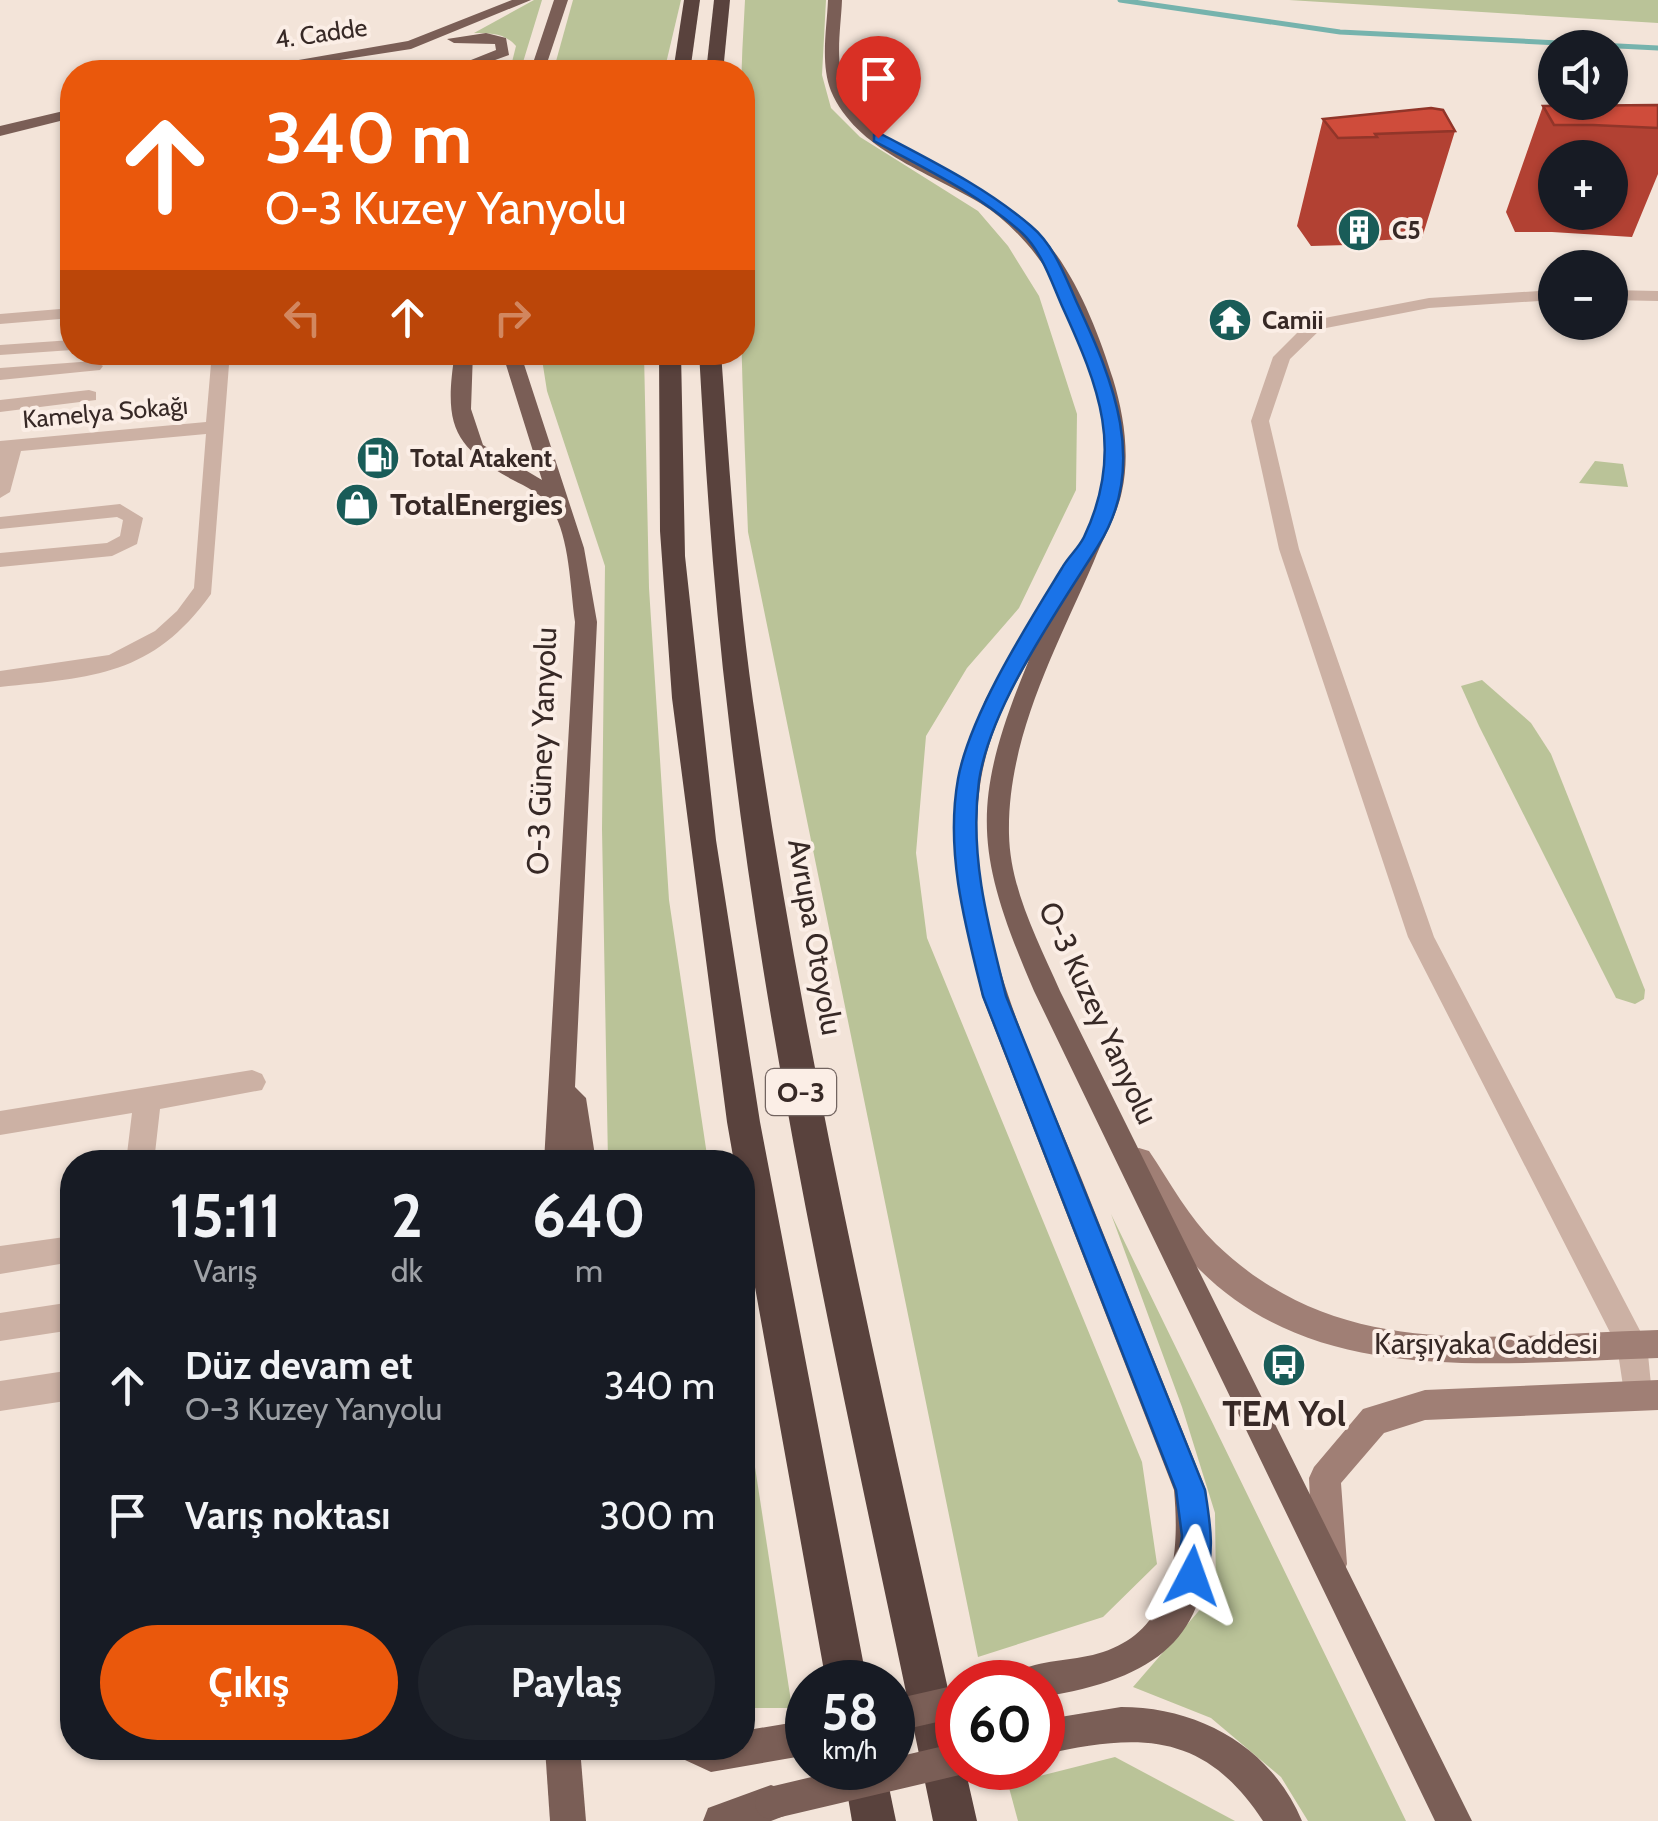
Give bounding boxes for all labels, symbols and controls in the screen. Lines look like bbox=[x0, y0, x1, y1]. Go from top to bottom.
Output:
street label: 4. Cadde bbox=[273, 12, 369, 54]
map controls bbox=[1538, 30, 1628, 340]
button: sound bbox=[1538, 30, 1628, 120]
pin bbox=[836, 36, 921, 139]
icon: arrive bbox=[851, 51, 906, 106]
text: 340 m bbox=[265, 95, 472, 181]
icon: ahead bbox=[100, 100, 230, 230]
button: + bbox=[1538, 140, 1628, 230]
text: O-3 Kuzey Yanyolu bbox=[265, 181, 627, 235]
building icon: C5 bbox=[1336, 207, 1382, 253]
place label: C5 bbox=[1392, 215, 1421, 245]
button: − bbox=[1538, 250, 1628, 340]
icon: left bbox=[275, 290, 330, 345]
icon: ahead bbox=[380, 290, 435, 345]
icon: right bbox=[485, 290, 540, 345]
temple icon: Camii bbox=[1207, 297, 1253, 343]
place label: Camii bbox=[1262, 305, 1323, 335]
street label: Kamelya Sokağı bbox=[21, 390, 189, 434]
fuel station icon: Total Atakent bbox=[355, 435, 401, 481]
place label: Total Atakent bbox=[410, 443, 553, 473]
shop icon: TotalEnergies bbox=[334, 482, 380, 528]
place label: TotalEnergies bbox=[390, 486, 563, 523]
street label: O-3 Güney Yanyolu bbox=[519, 626, 564, 875]
street label: Avrupa Otoyolu bbox=[780, 836, 851, 1038]
street label: O-3 Kuzey Yanyolu bbox=[1031, 896, 1166, 1130]
road number: O-3 bbox=[766, 1069, 836, 1115]
text: 15:11 bbox=[169, 1179, 281, 1252]
text: 2 bbox=[391, 1179, 423, 1252]
text: 640 bbox=[532, 1179, 646, 1252]
text: Varış bbox=[194, 1251, 257, 1290]
text: dk bbox=[391, 1251, 423, 1290]
text: m bbox=[575, 1251, 603, 1290]
street label: Karşıyaka Caddesi bbox=[1374, 1325, 1598, 1362]
text: Düz devam et bbox=[185, 1342, 412, 1389]
bus stop icon: TEM Yol bbox=[1261, 1342, 1307, 1388]
icon: ahead bbox=[100, 1358, 155, 1413]
text: 340 m bbox=[604, 1362, 715, 1409]
text: O-3 Kuzey Yanyolu bbox=[185, 1389, 442, 1428]
place label: TEM Yol bbox=[1222, 1392, 1346, 1435]
icon: arrive bbox=[100, 1488, 155, 1543]
text: Varış noktası bbox=[185, 1492, 390, 1539]
text: 300 m bbox=[600, 1492, 715, 1539]
position arrow bbox=[1140, 1524, 1244, 1628]
button: Çıkış bbox=[100, 1625, 398, 1740]
button: Paylaş bbox=[418, 1625, 715, 1740]
speed limit sign: 60 bbox=[935, 1660, 1065, 1790]
text: 58 bbox=[821, 1682, 879, 1743]
text: km/h bbox=[823, 1735, 877, 1765]

